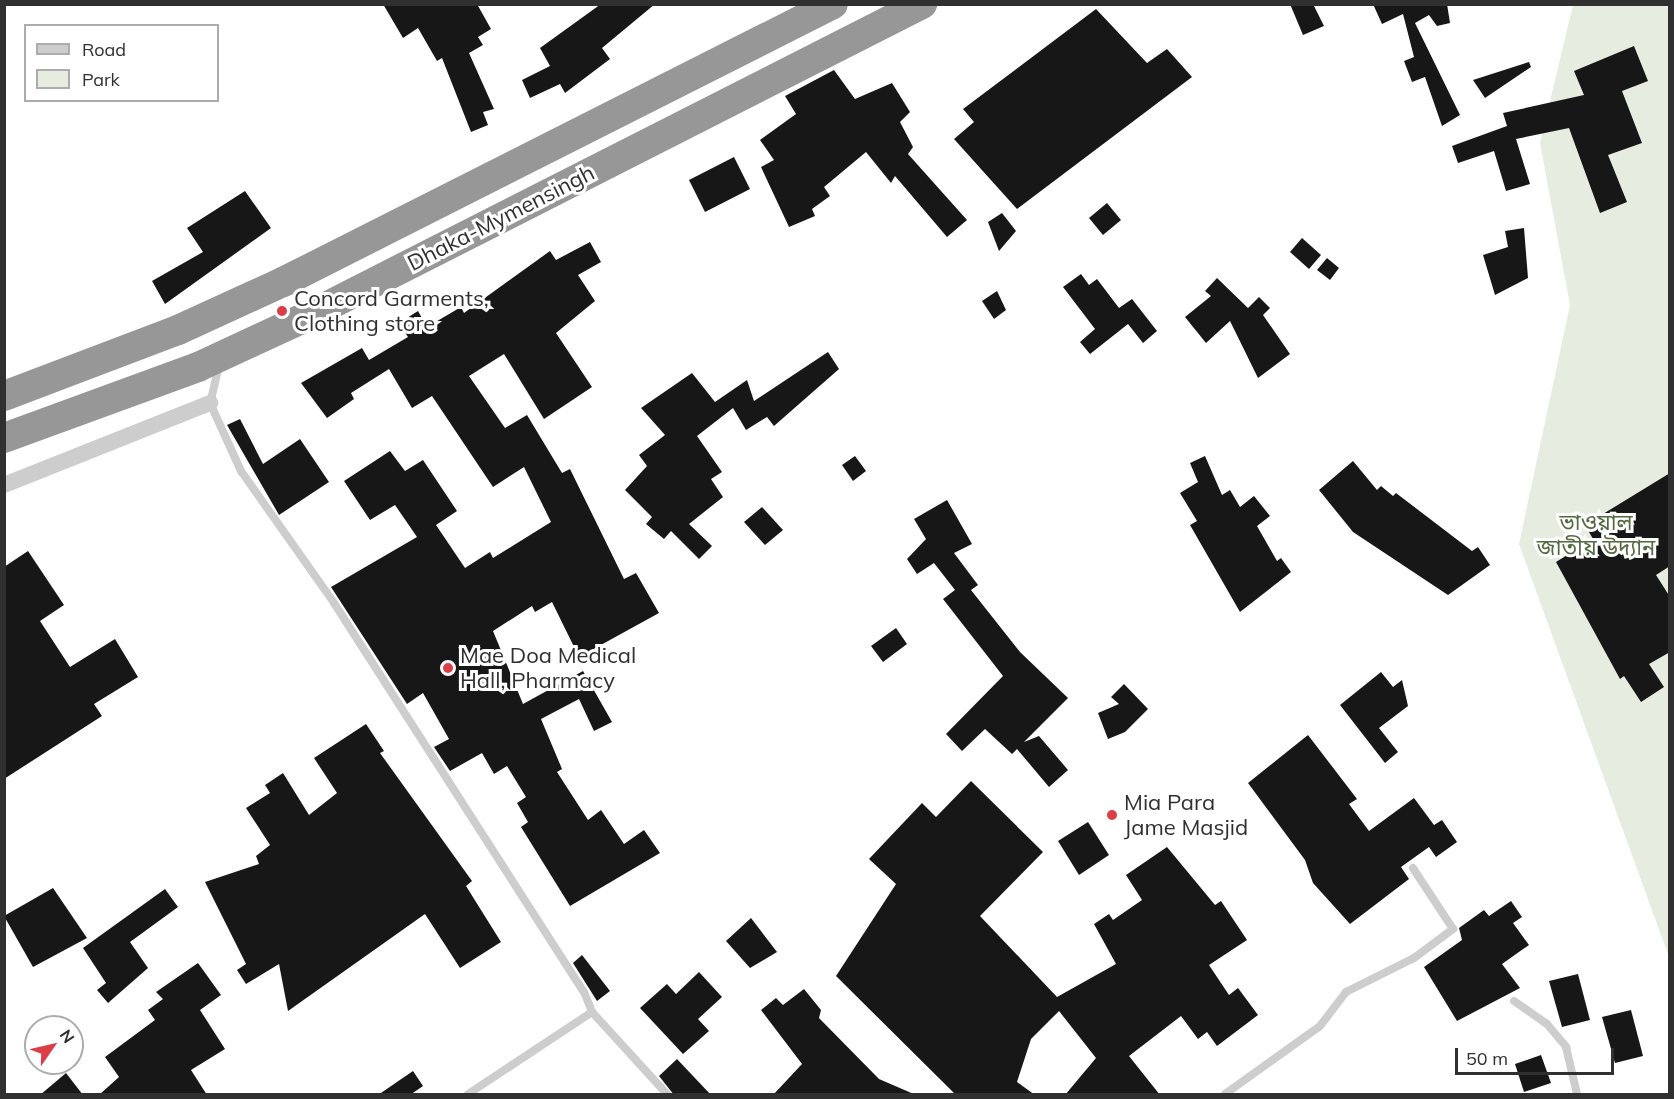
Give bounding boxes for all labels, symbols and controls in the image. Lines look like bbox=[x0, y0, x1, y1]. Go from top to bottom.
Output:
legend bbox=[24, 24, 219, 102]
text: Road bbox=[82, 38, 126, 61]
text: Park bbox=[82, 68, 120, 91]
street label: Dhaka-Mymensingh bbox=[403, 159, 599, 277]
place label: Concord Garments, Clothing store bbox=[294, 285, 489, 336]
marker: Concord Garments, Clothing store bbox=[275, 304, 289, 318]
park label: ভাওয়াল জাতীয় উদ্যান bbox=[1537, 509, 1655, 560]
place label: Mae Doa Medical Hall, Pharmacy bbox=[460, 642, 636, 694]
marker: Mae Doa Medical Hall, Pharmacy bbox=[441, 661, 455, 675]
place label: Mia Para Jame Masjid bbox=[1124, 789, 1248, 840]
marker: Mia Para Jame Masjid bbox=[1105, 808, 1119, 822]
north arrow bbox=[24, 1015, 84, 1075]
text: N bbox=[56, 1025, 79, 1047]
scale bar bbox=[1458, 1036, 1617, 1074]
text: 50 m bbox=[1466, 1047, 1508, 1070]

